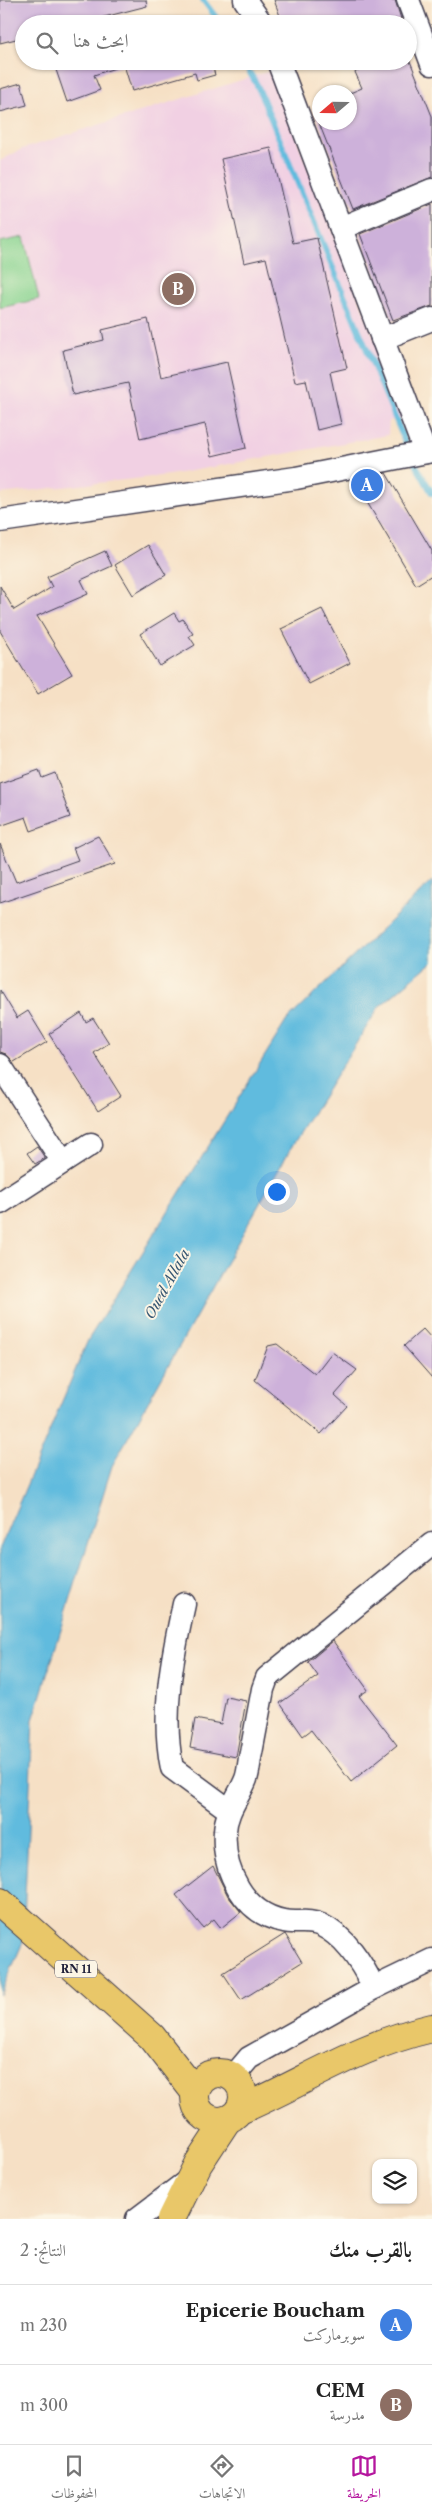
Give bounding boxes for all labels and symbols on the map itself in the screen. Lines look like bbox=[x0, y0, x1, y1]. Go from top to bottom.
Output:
north arrow bbox=[312, 85, 357, 130]
pin: B bbox=[162, 270, 194, 308]
pin: A bbox=[351, 466, 383, 504]
your location bbox=[264, 1179, 290, 1205]
water label: Oued Allala bbox=[141, 1246, 194, 1322]
road number: RN 11 bbox=[55, 1960, 97, 1978]

